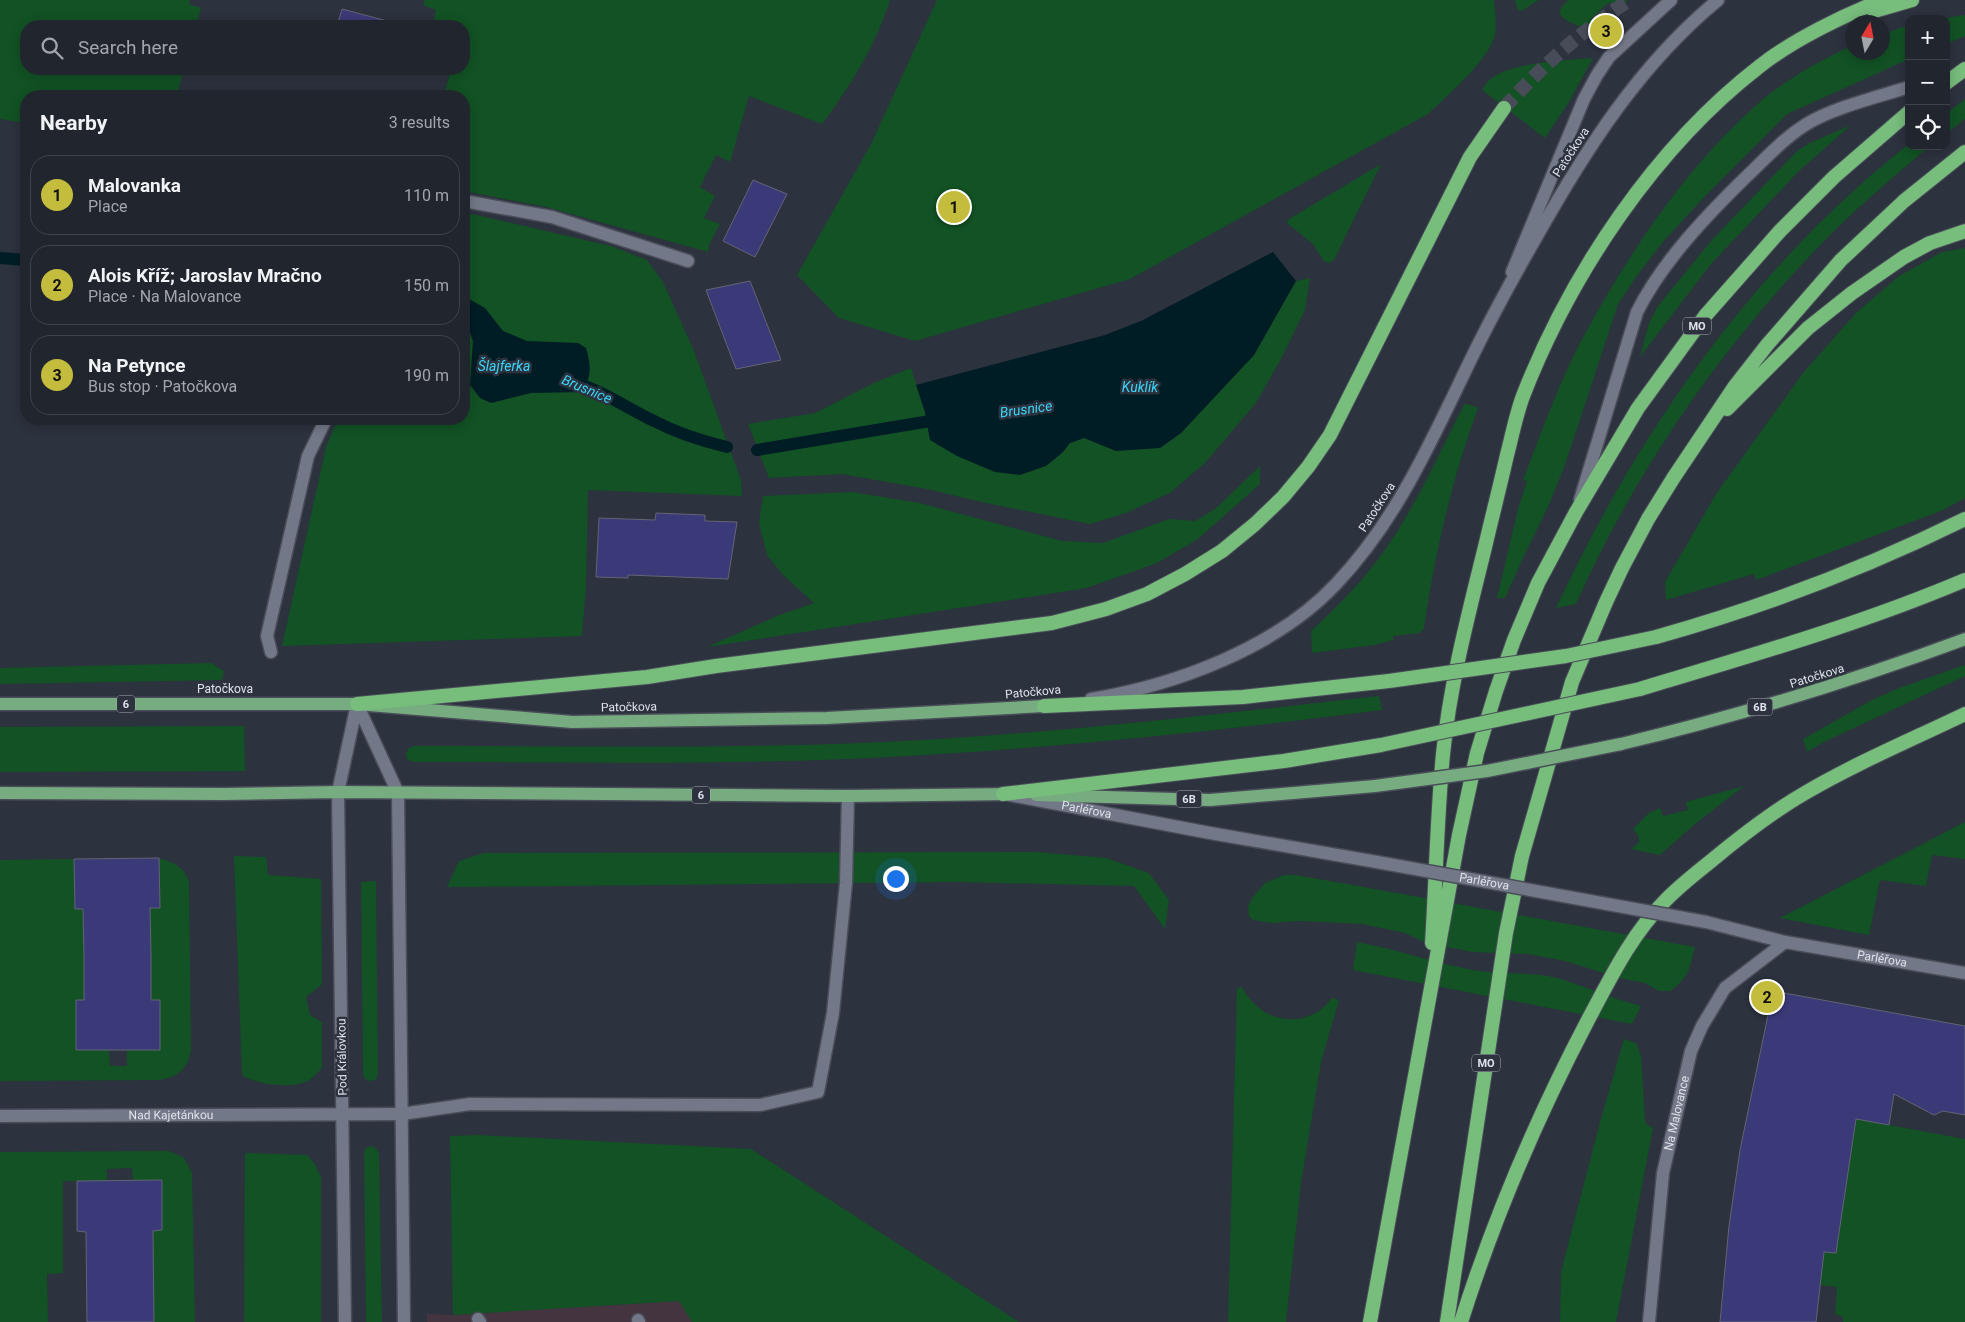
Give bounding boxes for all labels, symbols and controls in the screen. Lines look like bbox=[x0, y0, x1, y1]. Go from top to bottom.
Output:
pin: 3 bbox=[1590, 12, 1622, 50]
north arrow bbox=[1845, 15, 1890, 60]
map controls bbox=[1905, 15, 1950, 150]
button: + bbox=[1905, 15, 1950, 60]
search box bbox=[20, 20, 470, 75]
icon: search bbox=[38, 34, 66, 62]
text: Search here bbox=[78, 36, 178, 59]
button: − bbox=[1905, 60, 1950, 105]
button: locate bbox=[1905, 105, 1950, 150]
text: Nearby bbox=[40, 111, 107, 135]
text: 3 results bbox=[389, 113, 450, 132]
street label: Patočkova bbox=[1550, 125, 1592, 179]
text: Malovanka bbox=[88, 174, 181, 197]
text: 1 bbox=[52, 186, 62, 205]
text: 110 m bbox=[404, 186, 449, 205]
pin: 1 bbox=[938, 188, 970, 226]
text: Place bbox=[88, 197, 128, 216]
text: Alois Kříž; Jaroslav Mračno bbox=[88, 264, 322, 287]
text: 2 bbox=[52, 276, 62, 295]
text: 150 m bbox=[404, 276, 449, 295]
text: Place · Na Malovance bbox=[88, 287, 241, 306]
road number: MO bbox=[1683, 318, 1711, 334]
text: Na Petynce bbox=[88, 354, 186, 377]
water label: Šlajferka bbox=[478, 357, 530, 374]
text: 3 bbox=[52, 366, 62, 385]
text: 190 m bbox=[404, 366, 449, 385]
water label: Brusnice bbox=[560, 371, 614, 407]
text: Bus stop · Patočkova bbox=[88, 377, 237, 396]
water label: Kuklík bbox=[1122, 379, 1159, 395]
water label: Brusnice bbox=[999, 397, 1053, 421]
street label: Patočkova bbox=[1356, 480, 1398, 534]
street label: Patočkova bbox=[1788, 661, 1846, 691]
street label: Patočkova bbox=[197, 682, 253, 696]
street label: Patočkova bbox=[1004, 683, 1062, 701]
road number: 6 bbox=[117, 696, 135, 712]
road number: 6B bbox=[1748, 699, 1772, 716]
street label: Patočkova bbox=[601, 700, 657, 714]
road number: 6 bbox=[692, 786, 710, 804]
road number: 6B bbox=[1176, 791, 1202, 808]
street label: Parléřova bbox=[1061, 798, 1113, 821]
your location bbox=[883, 866, 909, 892]
street label: Parléřova bbox=[1458, 870, 1510, 893]
street label: Parléřova bbox=[1856, 948, 1908, 970]
pin: 2 bbox=[1751, 978, 1783, 1016]
street label: Pod Královkou bbox=[334, 1018, 350, 1096]
road number: MO bbox=[1472, 1054, 1500, 1072]
street label: Na Malovance bbox=[1661, 1074, 1692, 1152]
street label: Nad Kajetánkou bbox=[129, 1108, 213, 1122]

